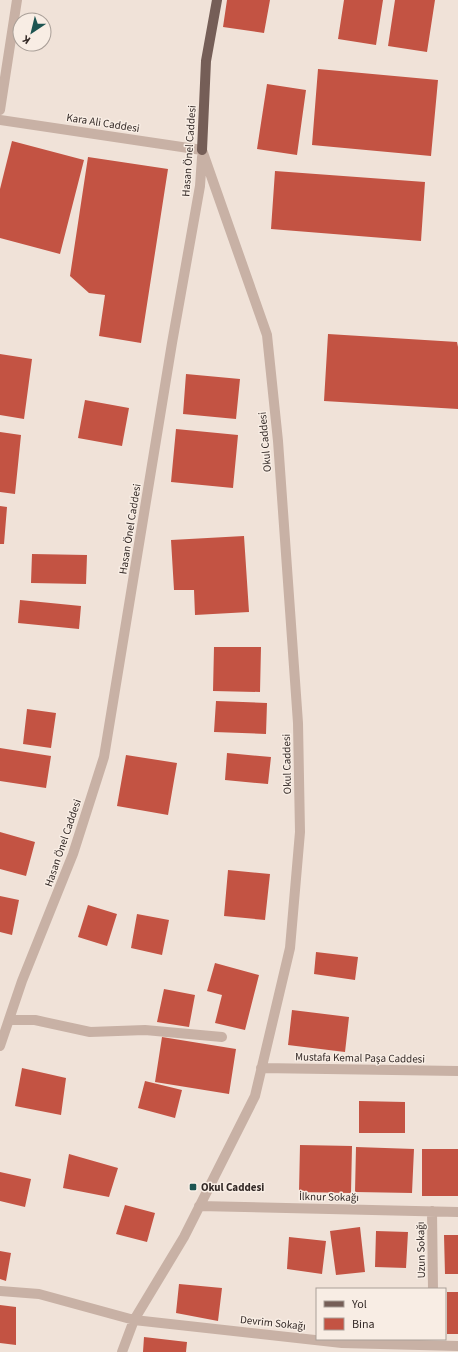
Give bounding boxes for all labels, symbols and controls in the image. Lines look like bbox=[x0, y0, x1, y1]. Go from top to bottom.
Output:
north arrow bbox=[12, 12, 52, 52]
text: K bbox=[19, 32, 34, 48]
street label: Hasan Önel Caddesi bbox=[178, 105, 200, 197]
street label: Kara Ali Caddesi bbox=[65, 110, 141, 136]
street label: Okul Caddesi bbox=[255, 411, 275, 473]
street label: Hasan Önel Caddesi bbox=[115, 483, 145, 575]
street label: Okul Caddesi bbox=[279, 734, 295, 794]
street label: Hasan Önel Caddesi bbox=[41, 797, 85, 889]
street label: Mustafa Kemal Paşa Caddesi bbox=[295, 1049, 425, 1067]
place label: Okul Caddesi bbox=[201, 1180, 264, 1195]
marker: Okul Caddesi bbox=[188, 1182, 198, 1192]
street label: İlknur Sokağı bbox=[299, 1189, 359, 1205]
street label: Uzun Sokağı bbox=[413, 1221, 429, 1279]
legend bbox=[316, 1288, 446, 1340]
text: Yol bbox=[351, 1296, 367, 1313]
street label: Devrim Sokağı bbox=[239, 1312, 307, 1334]
text: Bina bbox=[352, 1316, 375, 1333]

